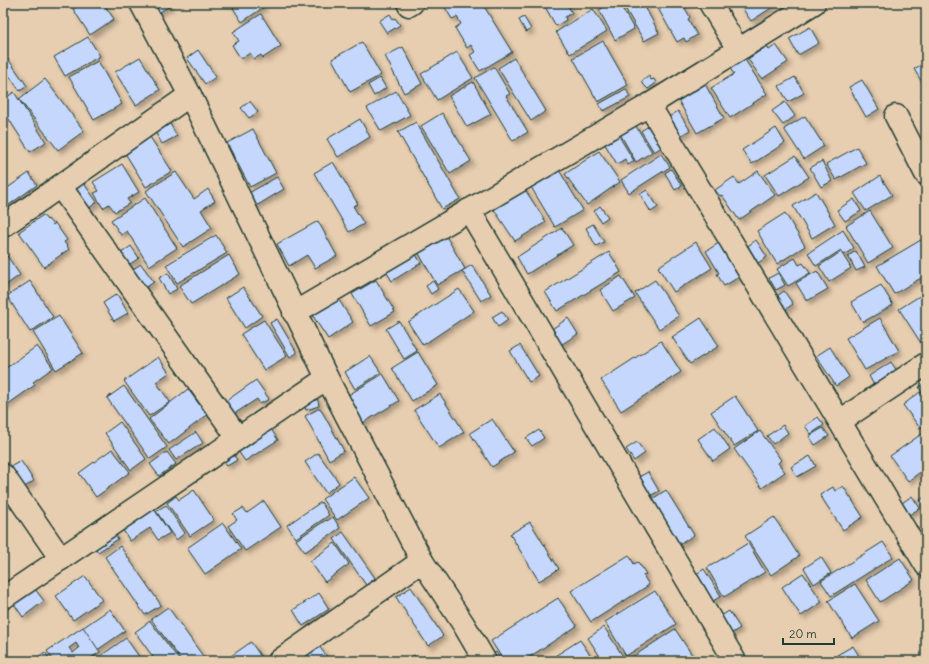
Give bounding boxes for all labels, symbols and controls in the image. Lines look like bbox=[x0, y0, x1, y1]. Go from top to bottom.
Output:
scale bar bbox=[783, 620, 834, 646]
text: 20 m bbox=[789, 626, 817, 641]

